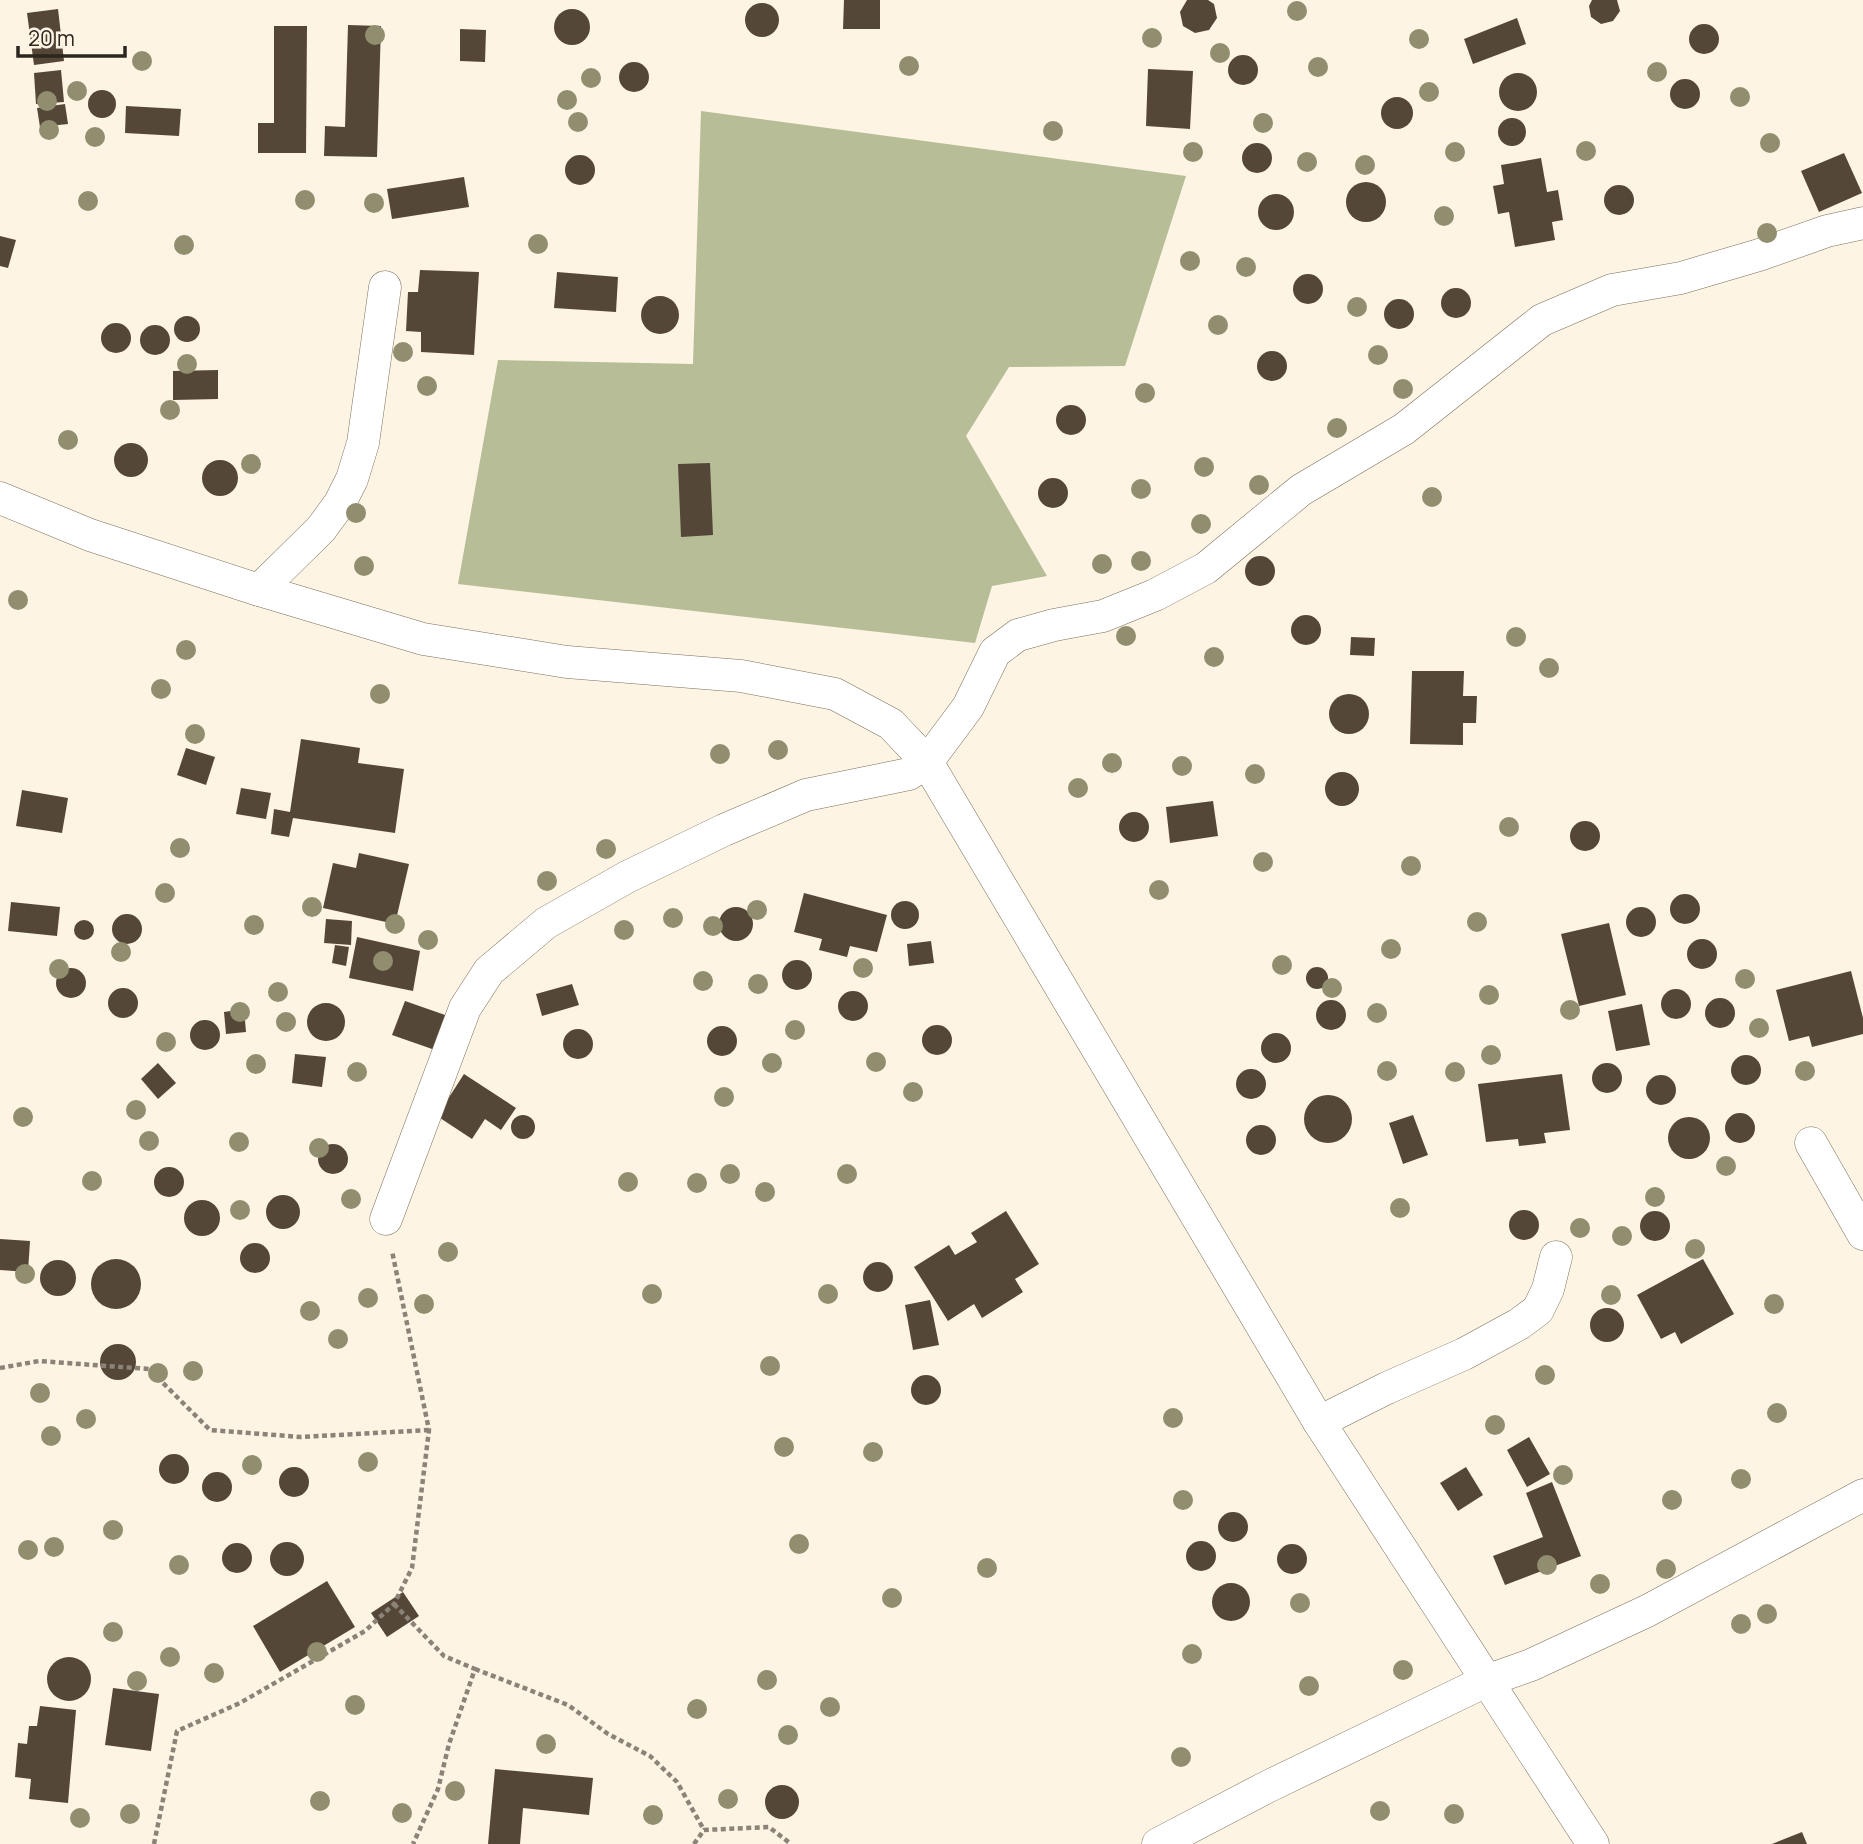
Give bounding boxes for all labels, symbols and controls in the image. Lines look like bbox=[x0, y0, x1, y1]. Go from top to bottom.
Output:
scale bar bbox=[18, 14, 124, 58]
text: 20 m bbox=[28, 24, 75, 52]

